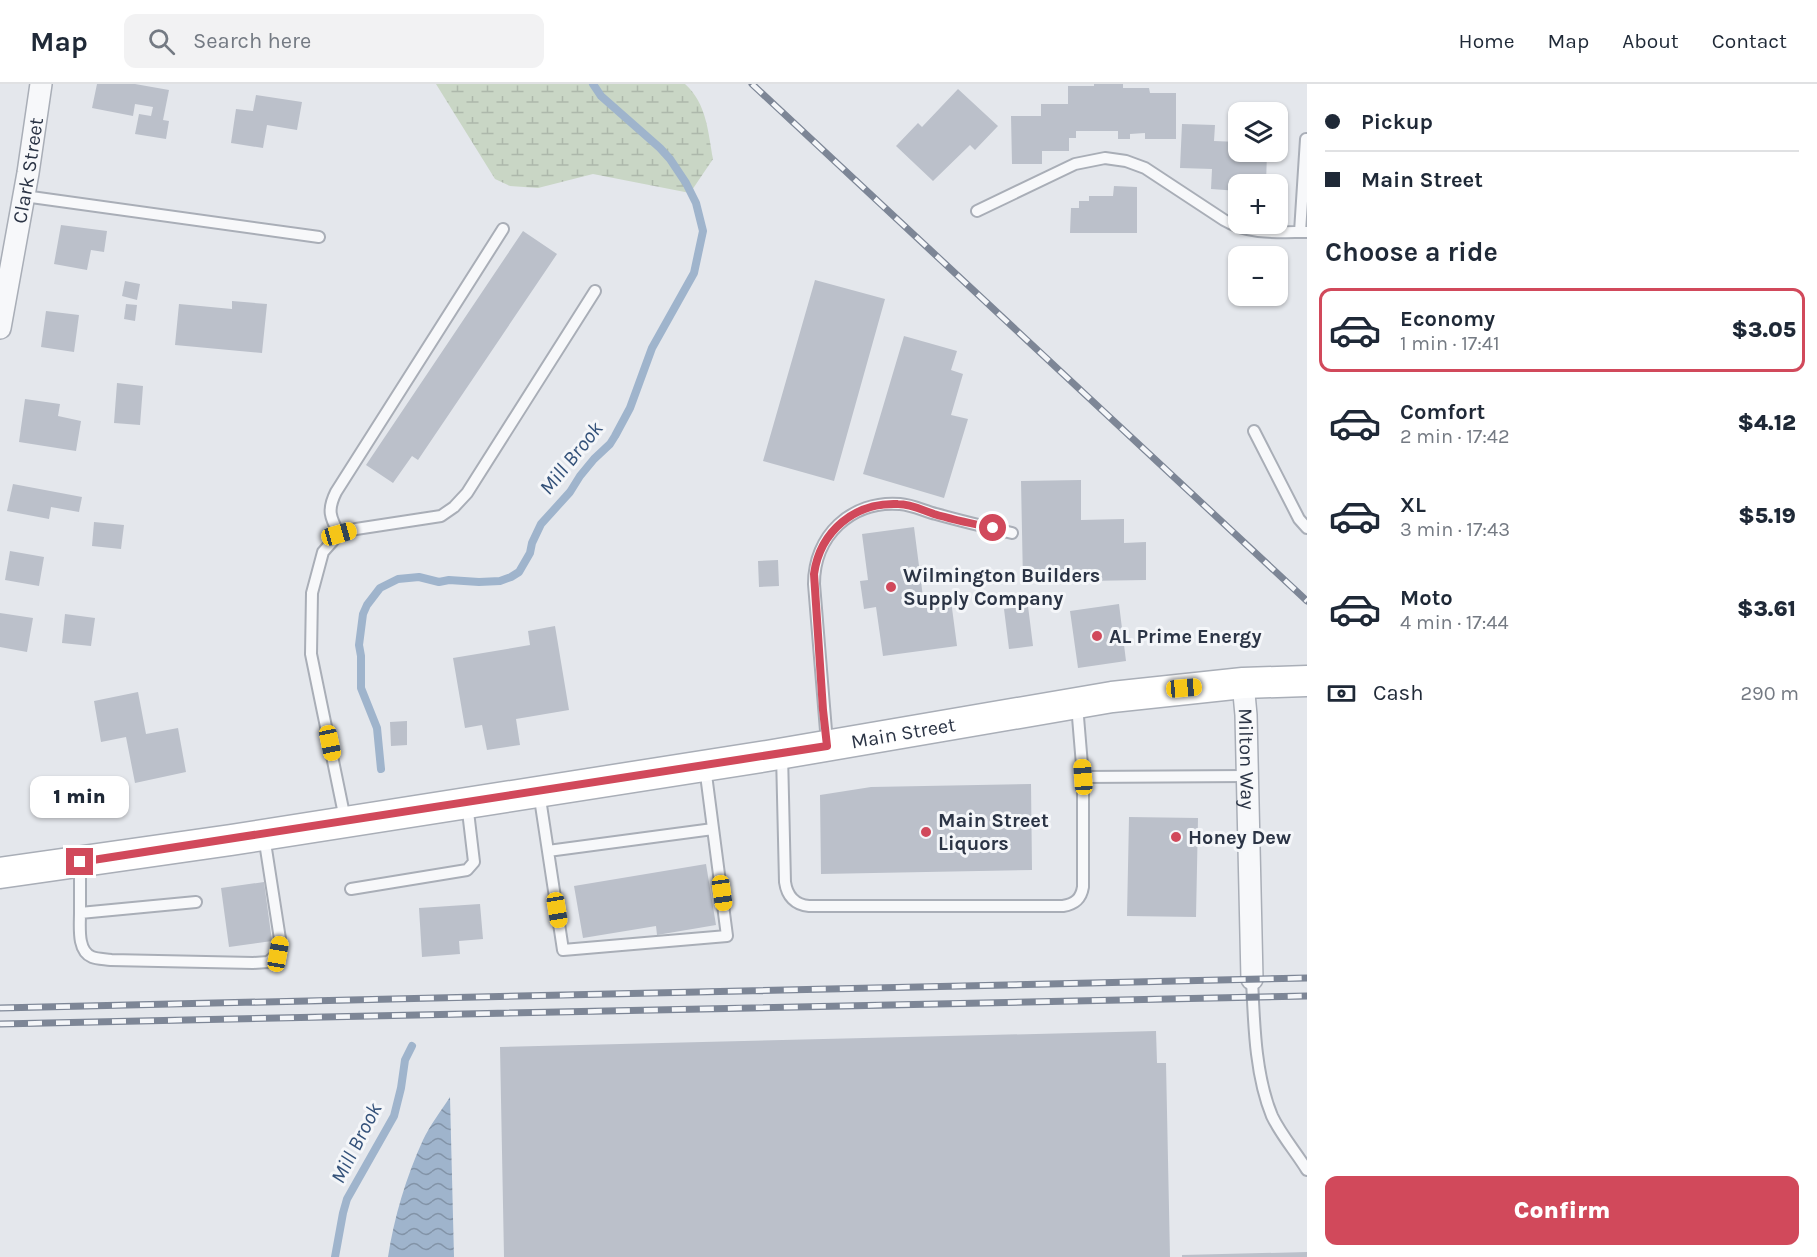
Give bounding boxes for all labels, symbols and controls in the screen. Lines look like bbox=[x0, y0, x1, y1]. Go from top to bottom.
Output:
search box bbox=[124, 14, 544, 68]
text: Map bbox=[30, 25, 88, 58]
icon: search bbox=[145, 25, 178, 58]
text: Search here bbox=[193, 28, 311, 54]
text: Home bbox=[1459, 29, 1515, 53]
text: Map bbox=[1548, 29, 1589, 53]
text: About bbox=[1622, 29, 1679, 53]
text: Contact bbox=[1712, 29, 1787, 53]
map controls bbox=[1228, 102, 1288, 306]
button: layers bbox=[1228, 102, 1288, 162]
text: Pickup bbox=[1361, 109, 1433, 135]
street label: Clark Street bbox=[8, 115, 48, 225]
text: Main Street bbox=[1361, 167, 1483, 193]
button: + bbox=[1228, 174, 1288, 234]
text: Choose a ride bbox=[1325, 236, 1498, 268]
button: − bbox=[1228, 246, 1288, 306]
icon: car bbox=[1328, 303, 1382, 357]
text: Economy bbox=[1400, 306, 1495, 332]
text: $3.05 bbox=[1731, 317, 1796, 343]
text: 1 min · 17:41 bbox=[1400, 332, 1500, 355]
icon: car bbox=[1328, 396, 1382, 450]
text: Comfort bbox=[1400, 399, 1485, 425]
text: $4.12 bbox=[1738, 410, 1796, 436]
water label: Mill Brook bbox=[534, 416, 608, 499]
text: 2 min · 17:42 bbox=[1400, 425, 1510, 448]
icon: car bbox=[1328, 489, 1382, 543]
text: XL bbox=[1400, 492, 1426, 518]
text: $5.19 bbox=[1738, 503, 1796, 529]
route start bbox=[979, 514, 1006, 541]
text: 3 min · 17:43 bbox=[1400, 518, 1510, 541]
car bbox=[319, 520, 359, 548]
place label: Wilmington Builders Supply Company bbox=[903, 564, 1100, 610]
marker: Wilmington Builders Supply Company bbox=[884, 580, 898, 594]
icon: car bbox=[1328, 582, 1382, 636]
text: Moto bbox=[1400, 585, 1453, 611]
text: $3.61 bbox=[1737, 596, 1796, 622]
text: 4 min · 17:44 bbox=[1400, 611, 1509, 634]
place label: AL Prime Energy bbox=[1109, 625, 1261, 648]
marker: AL Prime Energy bbox=[1090, 629, 1104, 643]
car bbox=[1165, 677, 1203, 699]
icon: cash bbox=[1325, 677, 1358, 710]
text: Cash bbox=[1373, 680, 1423, 706]
text: 290 m bbox=[1740, 682, 1799, 705]
street label: Milton Way bbox=[1234, 708, 1259, 810]
street label: Main Street bbox=[849, 713, 958, 753]
car bbox=[317, 724, 343, 762]
car bbox=[1073, 758, 1093, 796]
callout: 1 min bbox=[31, 775, 130, 817]
text: 1 min bbox=[53, 785, 106, 808]
place label: Main Street Liquors bbox=[938, 809, 1049, 855]
marker: Main Street Liquors bbox=[919, 825, 933, 839]
place label: Honey Dew bbox=[1188, 826, 1291, 849]
marker: Honey Dew bbox=[1169, 830, 1183, 844]
route end bbox=[66, 848, 93, 875]
car bbox=[711, 874, 733, 912]
car bbox=[545, 891, 569, 929]
car bbox=[266, 935, 290, 973]
water label: Mill Brook bbox=[326, 1099, 387, 1187]
button: Confirm bbox=[1325, 1176, 1799, 1245]

